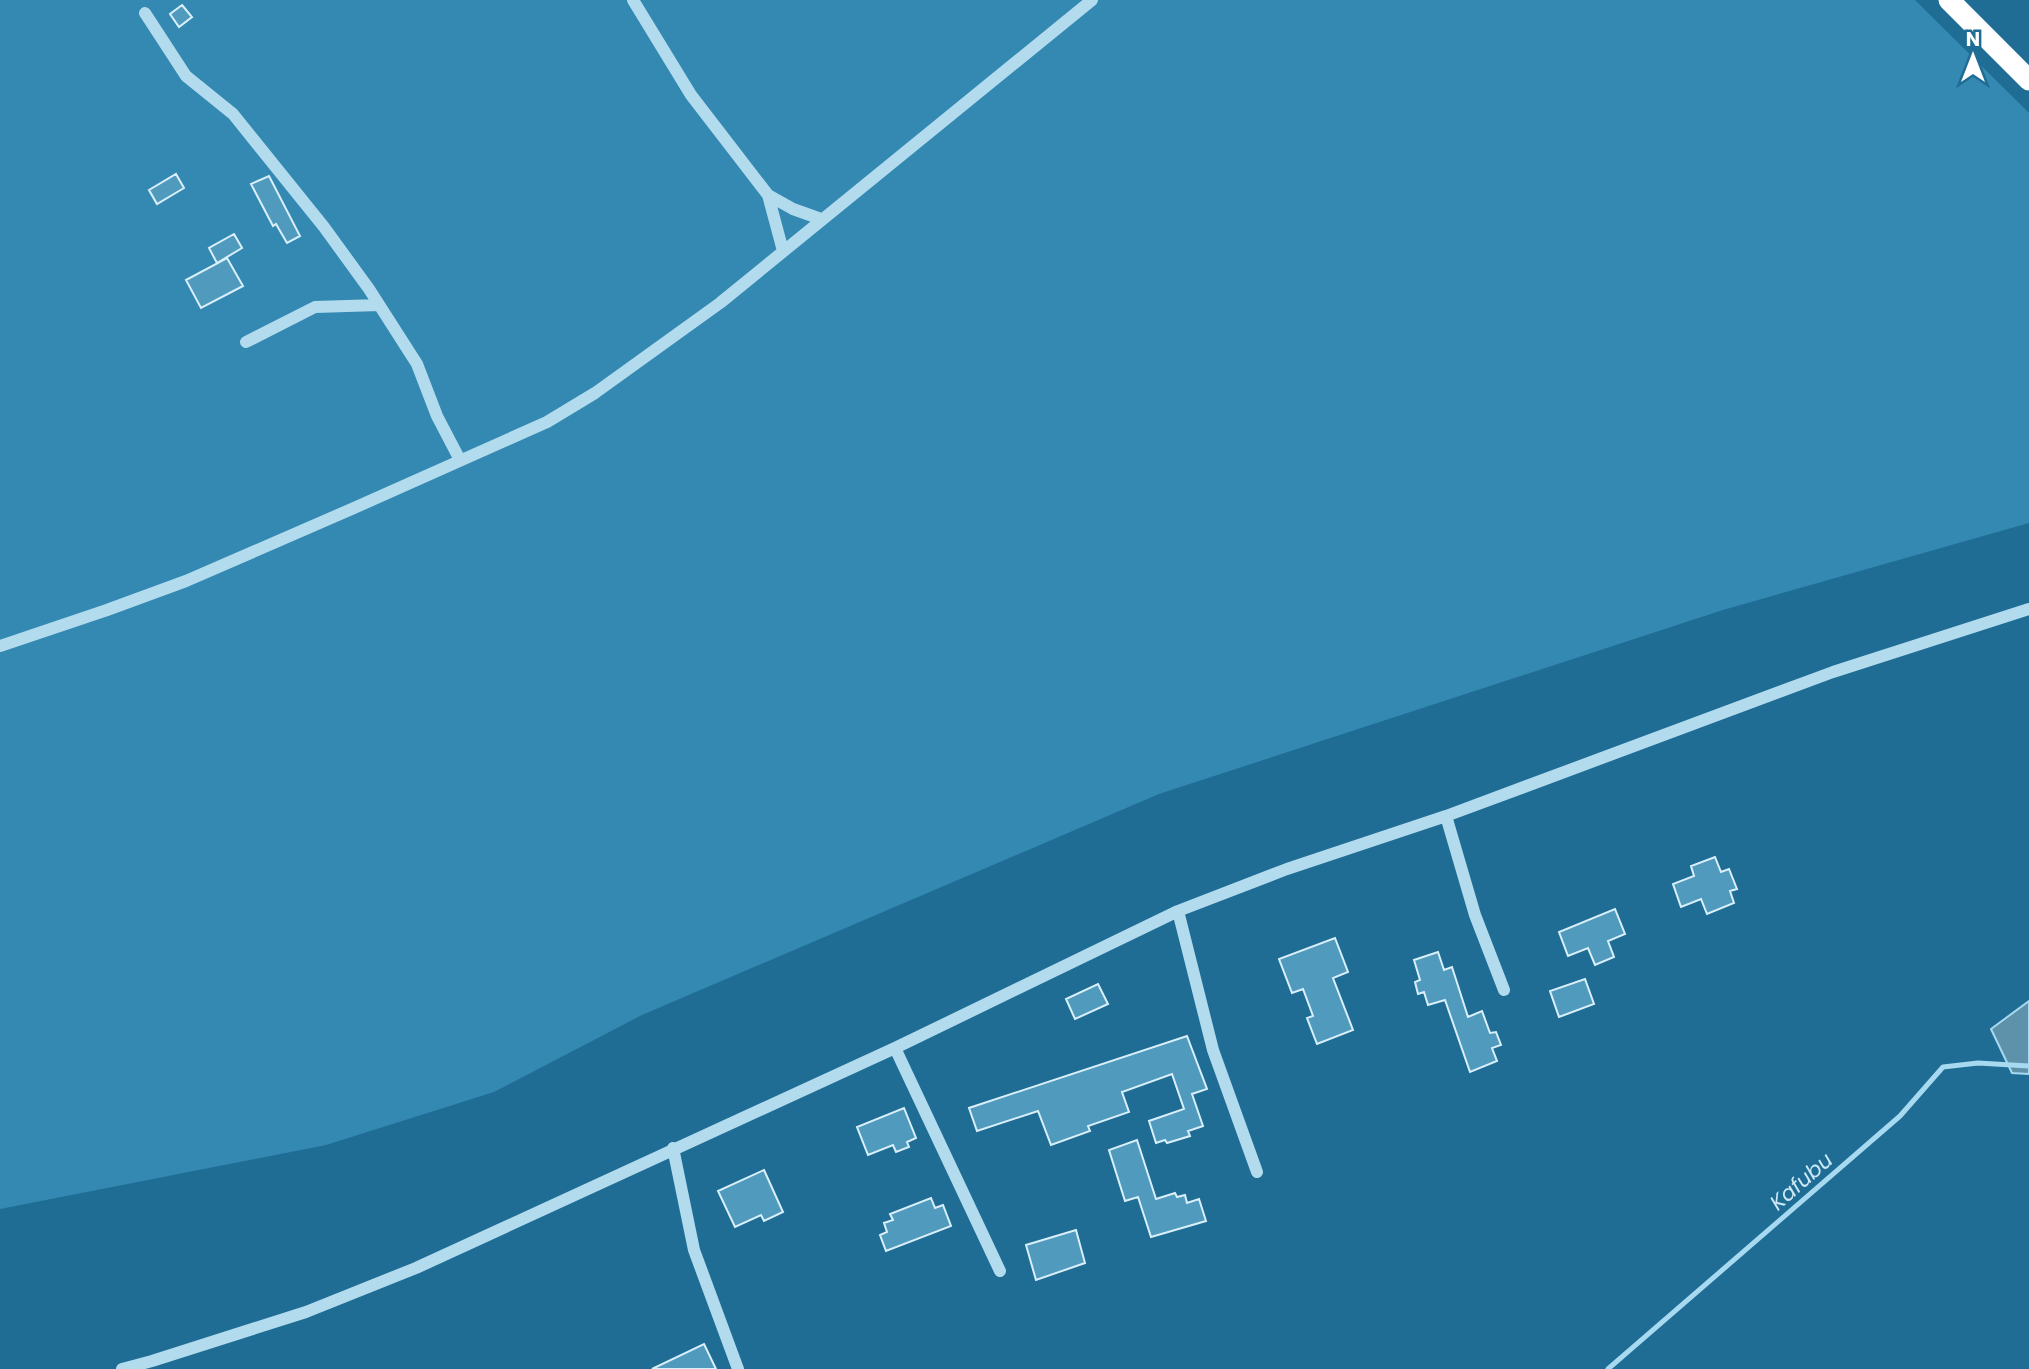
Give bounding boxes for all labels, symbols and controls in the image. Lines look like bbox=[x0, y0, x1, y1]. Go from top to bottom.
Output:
north arrow bbox=[1938, 21, 2008, 91]
text: N bbox=[1966, 26, 1980, 53]
water label: Kafubu bbox=[1763, 1146, 1839, 1216]

